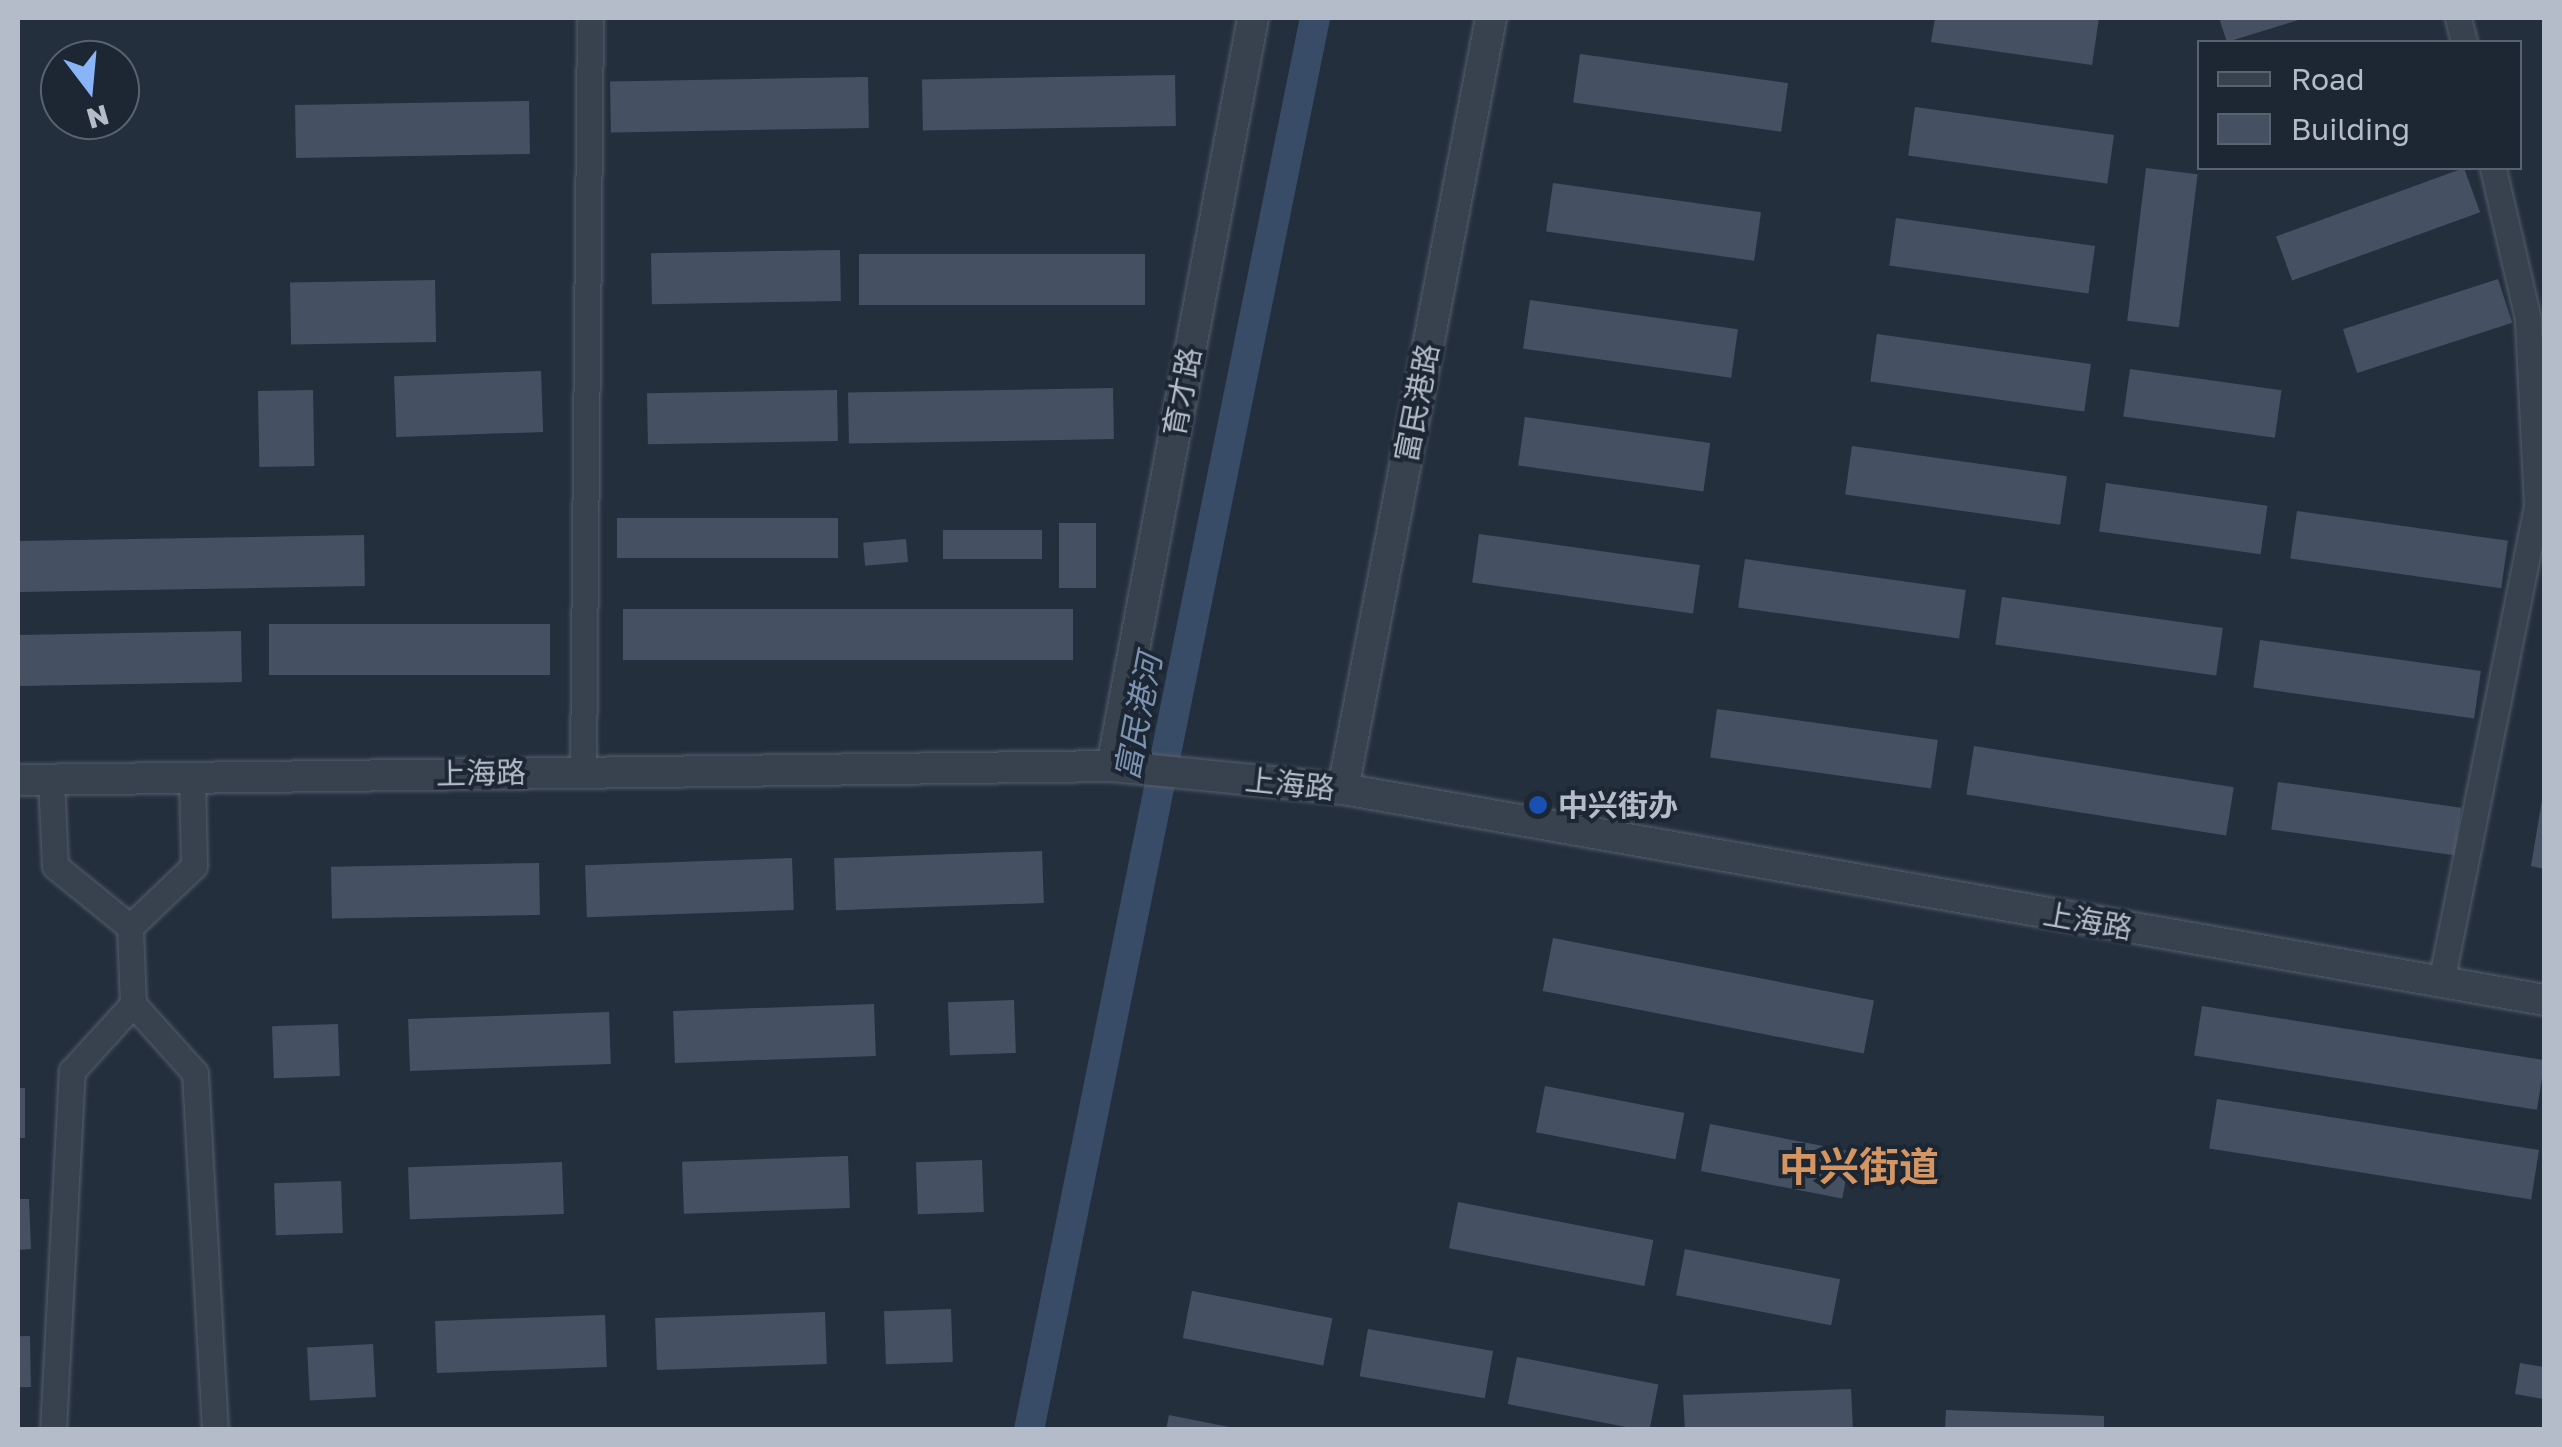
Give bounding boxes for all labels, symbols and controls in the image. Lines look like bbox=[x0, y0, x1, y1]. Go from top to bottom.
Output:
north arrow bbox=[40, 40, 140, 140]
legend bbox=[2197, 40, 2522, 170]
text: Road bbox=[2291, 61, 2365, 97]
text: N bbox=[83, 99, 113, 136]
text: Building bbox=[2291, 111, 2410, 147]
street label: 富民港路 bbox=[1388, 341, 1446, 465]
street label: 育才路 bbox=[1156, 344, 1208, 440]
water label: 富民港河 bbox=[1107, 651, 1169, 783]
street label: 上海路 bbox=[436, 754, 526, 792]
street label: 上海路 bbox=[1243, 761, 1337, 807]
place label: 中兴街办 bbox=[1558, 787, 1678, 823]
marker: 中兴街办 bbox=[1527, 794, 1549, 816]
street label: 上海路 bbox=[2041, 895, 2135, 947]
district label: 中兴街道 bbox=[1779, 1142, 1939, 1190]

